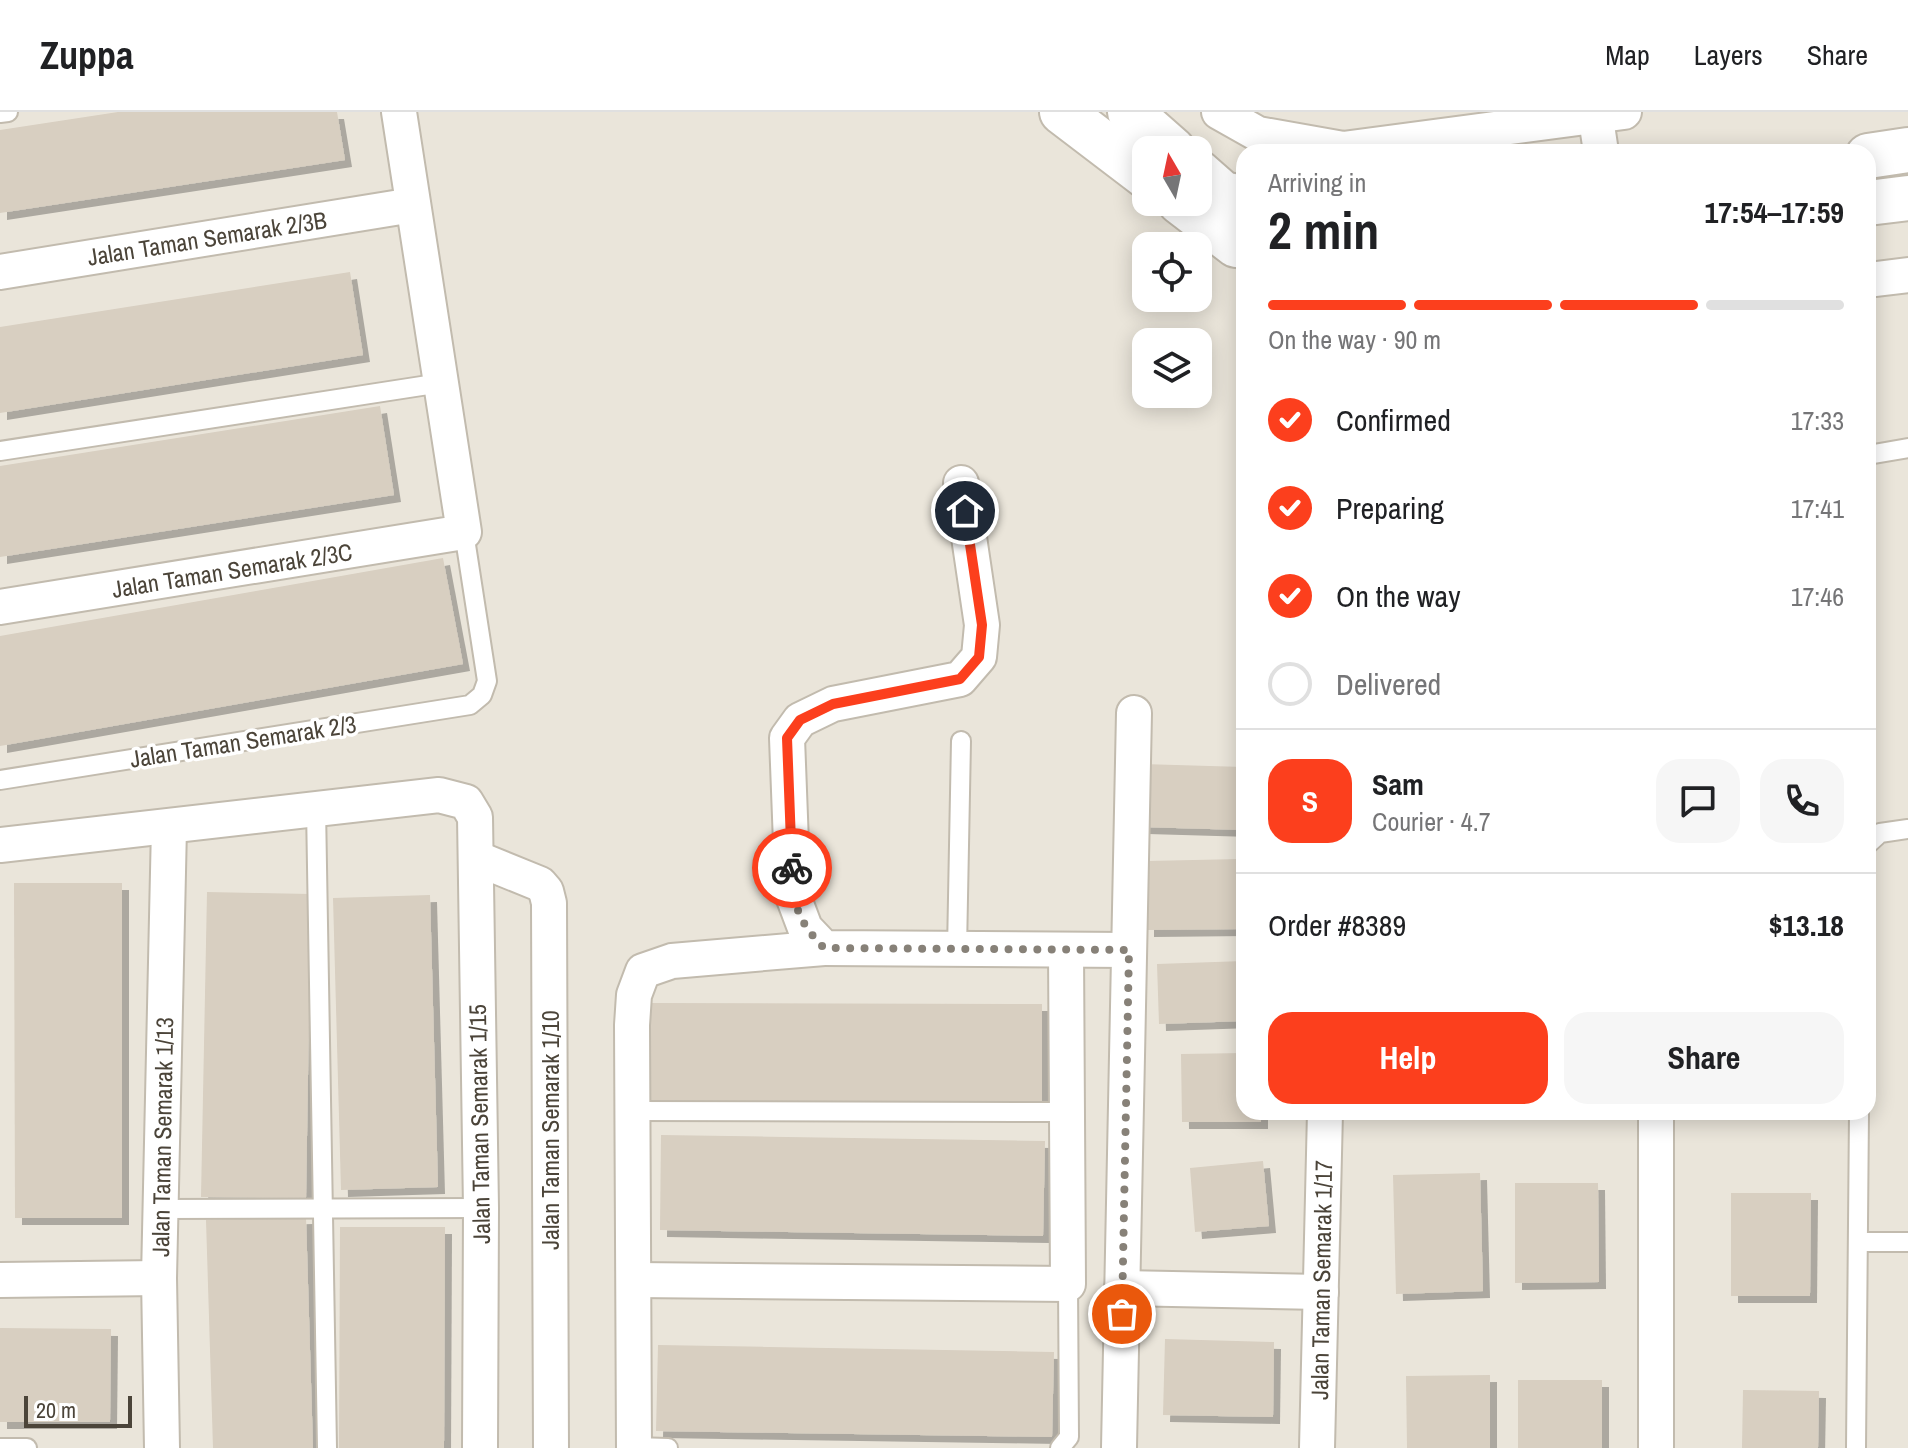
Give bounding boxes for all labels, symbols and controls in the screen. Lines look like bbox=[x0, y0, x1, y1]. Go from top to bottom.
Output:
text: Zuppa bbox=[40, 30, 133, 81]
text: Map bbox=[1605, 36, 1650, 74]
text: Layers bbox=[1694, 36, 1763, 74]
text: Share bbox=[1807, 36, 1868, 74]
north arrow bbox=[1132, 136, 1212, 216]
map controls bbox=[1132, 136, 1212, 408]
text: Arriving in bbox=[1268, 165, 1366, 200]
text: 17:54–17:59 bbox=[1705, 192, 1844, 232]
text: 2 min bbox=[1268, 195, 1379, 265]
street label: Jalan Taman Semarak 2/3B bbox=[85, 203, 329, 273]
button: locate bbox=[1132, 232, 1212, 312]
text: On the way · 90 m bbox=[1268, 322, 1441, 357]
button: layers bbox=[1132, 328, 1212, 408]
icon: check bbox=[1268, 398, 1312, 442]
text: Confirmed bbox=[1336, 400, 1451, 440]
text: 17:33 bbox=[1791, 403, 1844, 438]
pin bbox=[931, 477, 999, 545]
icon: check bbox=[1268, 486, 1312, 530]
text: Preparing bbox=[1336, 488, 1444, 528]
icon: home bbox=[943, 489, 987, 533]
text: 17:41 bbox=[1791, 491, 1844, 526]
street label: Jalan Taman Semarak 2/3C bbox=[110, 535, 354, 605]
icon: check bbox=[1268, 574, 1312, 618]
text: On the way bbox=[1336, 576, 1460, 616]
text: 17:46 bbox=[1791, 579, 1844, 614]
text: Delivered bbox=[1336, 664, 1441, 704]
street label: Jalan Taman Semarak 2/3 bbox=[128, 707, 358, 775]
button: chat bbox=[1656, 759, 1740, 843]
button: phone bbox=[1760, 759, 1844, 843]
text: Sam bbox=[1372, 764, 1424, 804]
text: S bbox=[1302, 781, 1318, 821]
text: Courier · 4.7 bbox=[1372, 804, 1491, 839]
courier bbox=[752, 828, 832, 908]
icon: bike bbox=[770, 846, 814, 890]
text: Order #8389 bbox=[1268, 905, 1406, 945]
text: $13.18 bbox=[1769, 905, 1844, 945]
street label: Jalan Taman Semarak 1/15 bbox=[461, 1004, 497, 1244]
street label: Jalan Taman Semarak 1/10 bbox=[534, 1010, 566, 1250]
button: Help bbox=[1268, 1012, 1548, 1104]
button: Share bbox=[1564, 1012, 1844, 1104]
street label: Jalan Taman Semarak 1/13 bbox=[144, 1017, 180, 1257]
street label: Jalan Taman Semarak 1/17 bbox=[1303, 1160, 1339, 1400]
pin bbox=[1088, 1280, 1156, 1348]
icon: bag bbox=[1100, 1292, 1144, 1336]
scale bar bbox=[24, 1392, 132, 1428]
text: 20 m bbox=[36, 1395, 76, 1425]

